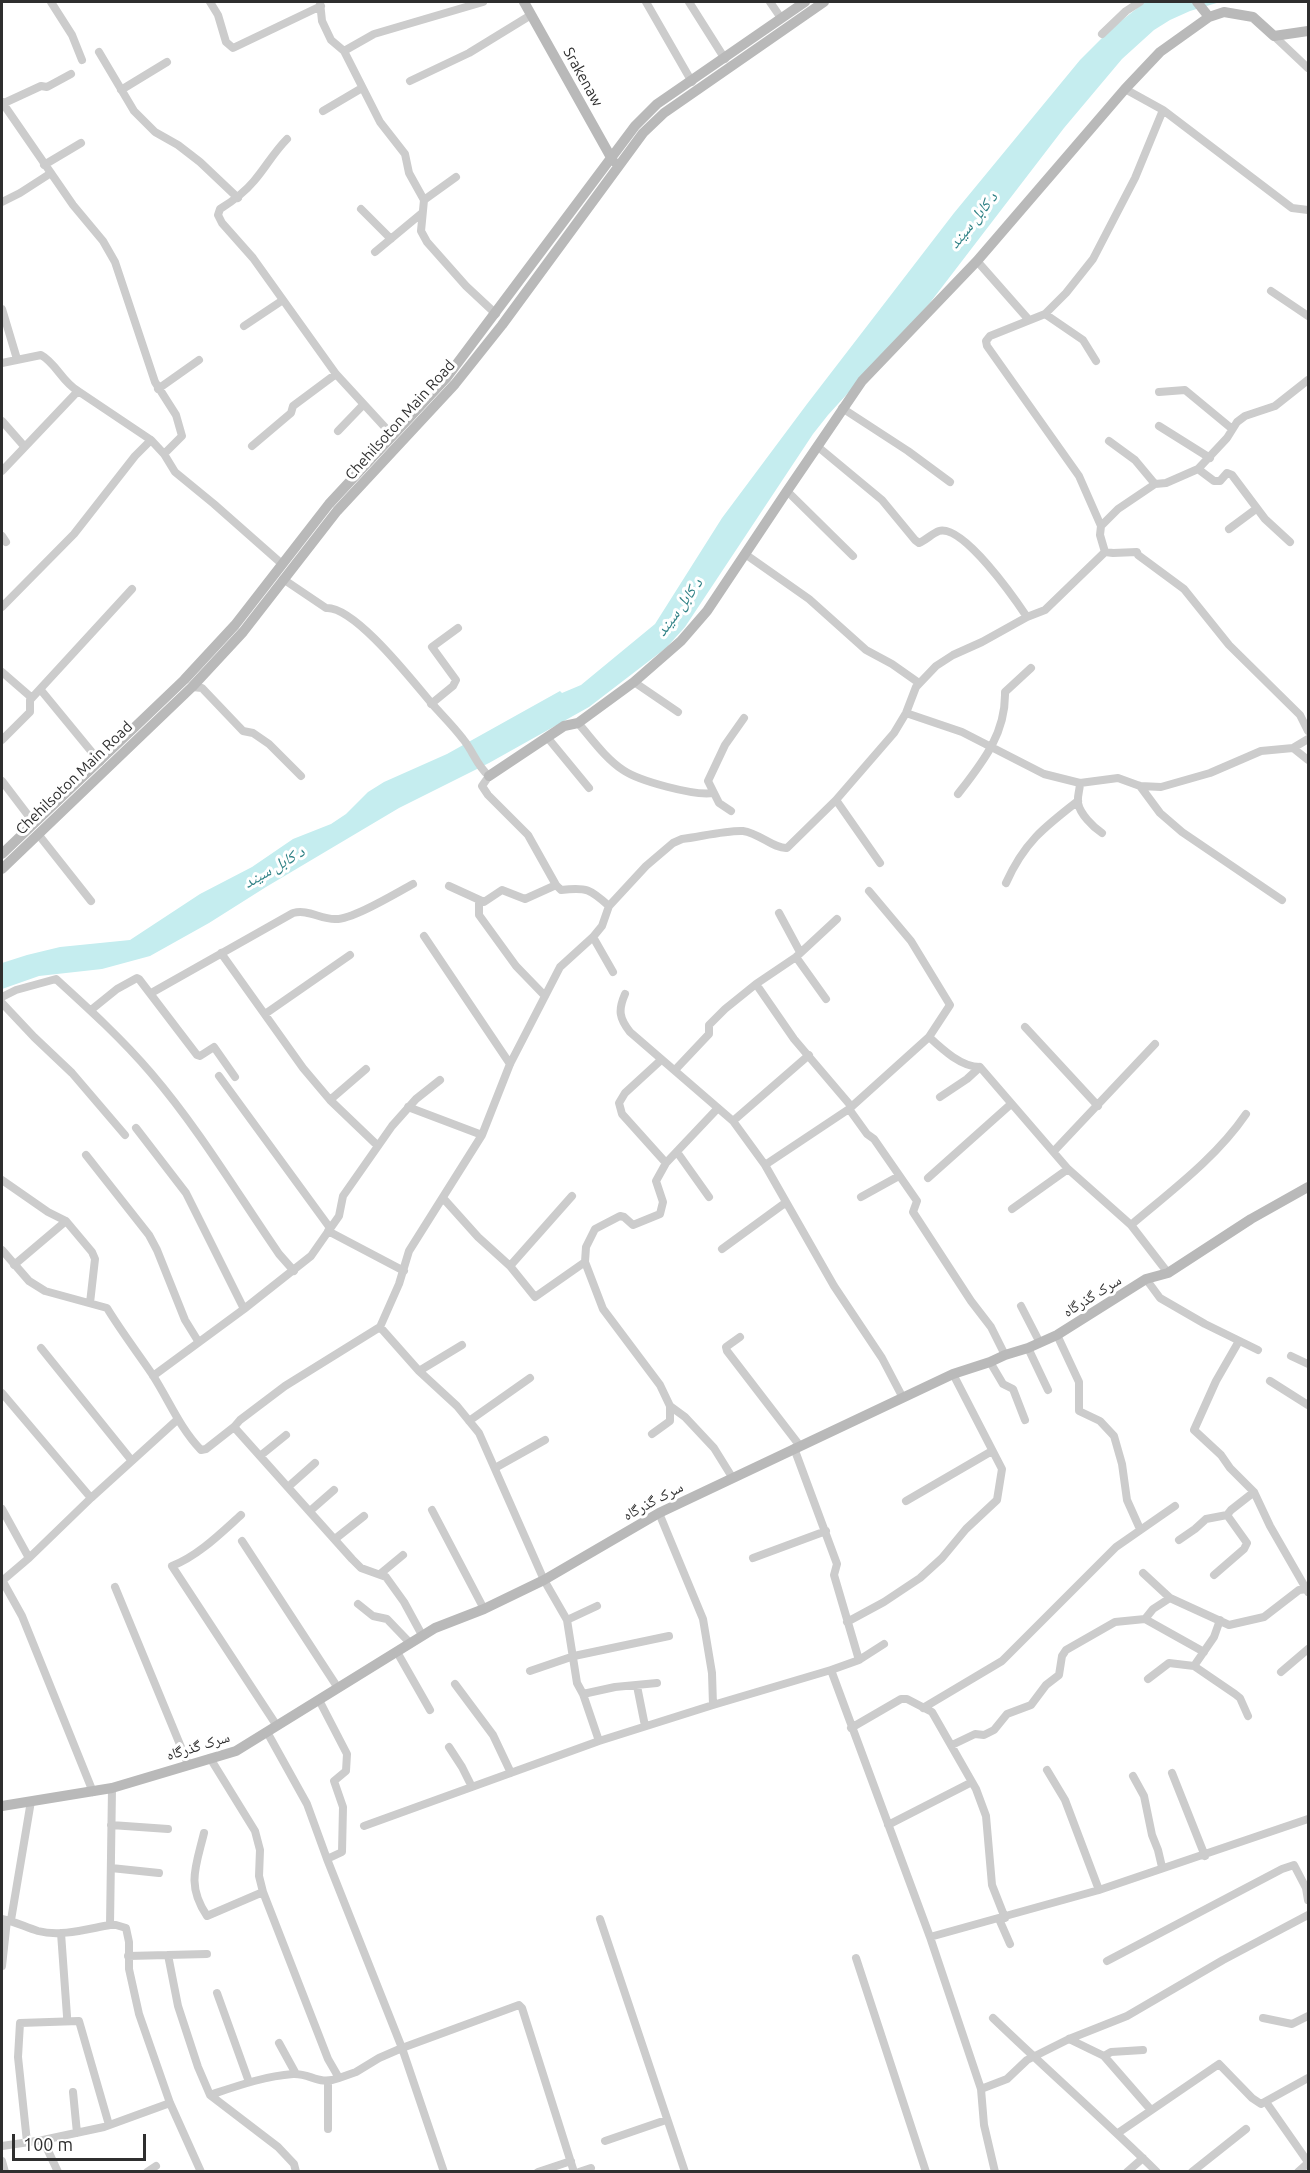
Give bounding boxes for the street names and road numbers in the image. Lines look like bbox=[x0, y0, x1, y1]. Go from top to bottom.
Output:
street label: Srakenaw bbox=[559, 44, 607, 110]
street label: Chehilsoton Main Road bbox=[341, 356, 459, 484]
street label: Chehilsoton Main Road bbox=[12, 718, 136, 838]
street label: سرک گذرگاه bbox=[1059, 1271, 1125, 1321]
street label: سرک گذرگاه bbox=[620, 1478, 686, 1524]
street label: سرک گذرگاه bbox=[164, 1728, 232, 1764]

